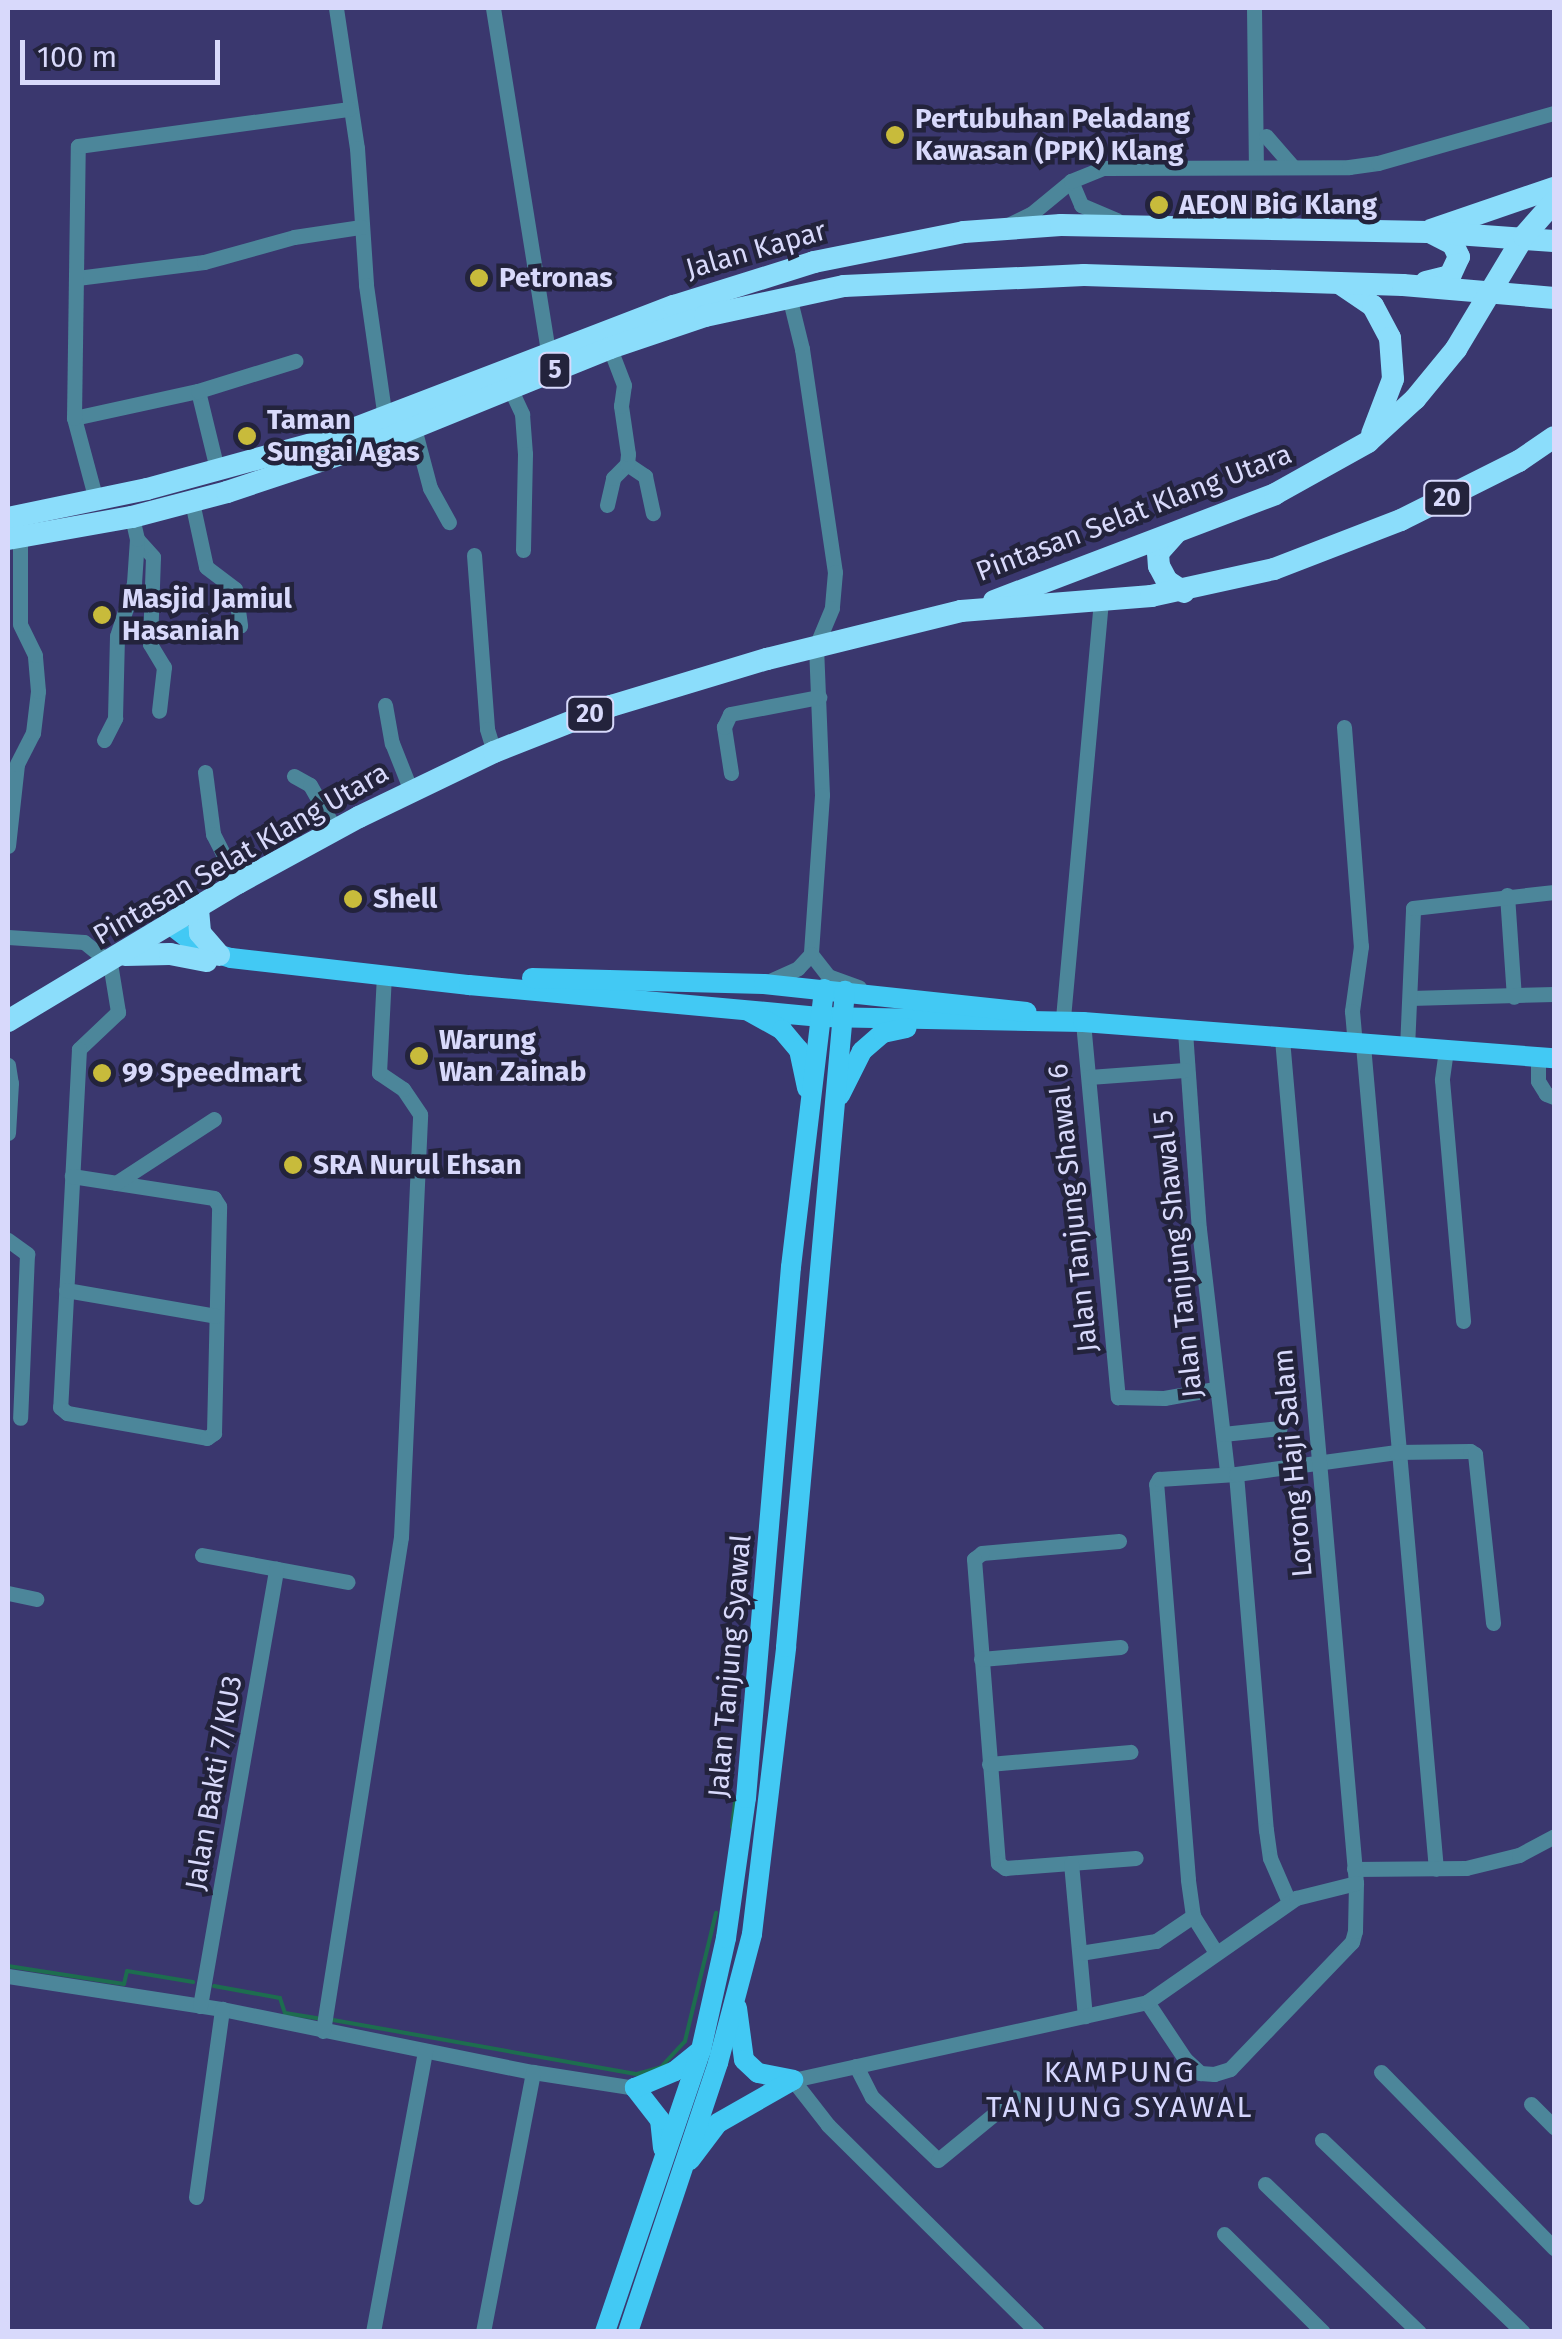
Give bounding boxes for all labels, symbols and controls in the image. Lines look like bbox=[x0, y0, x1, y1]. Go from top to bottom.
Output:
scale bar bbox=[25, 20, 225, 82]
text: 100 m bbox=[37, 39, 117, 75]
place label: Pertubuhan Peladang Kawasan (PPK) Klang bbox=[915, 102, 1190, 168]
marker: Pertubuhan Peladang Kawasan (PPK) Klang bbox=[884, 124, 906, 146]
place label: AEON BiG Klang bbox=[1179, 188, 1377, 222]
marker: AEON BiG Klang bbox=[1148, 194, 1170, 216]
street label: Jalan Kapar bbox=[682, 214, 830, 286]
place label: Petronas bbox=[499, 261, 613, 295]
marker: Petronas bbox=[468, 267, 490, 289]
road number: 5 bbox=[538, 350, 572, 390]
place label: Taman Sungai Agas bbox=[267, 403, 420, 469]
marker: Taman Sungai Agas bbox=[236, 425, 258, 447]
street label: Pintasan Selat Klang Utara bbox=[971, 437, 1297, 589]
road number: 20 bbox=[1422, 478, 1472, 518]
place label: Masjid Jamiul Hasaniah bbox=[122, 582, 292, 648]
marker: Masjid Jamiul Hasaniah bbox=[91, 604, 113, 626]
road number: 20 bbox=[565, 694, 615, 734]
street label: Pintasan Selat Klang Utara bbox=[87, 756, 395, 952]
place label: Shell bbox=[373, 882, 437, 916]
marker: Shell bbox=[342, 888, 364, 910]
place label: Warung Wan Zainab bbox=[439, 1023, 586, 1089]
marker: Warung Wan Zainab bbox=[408, 1045, 430, 1067]
place label: 99 Speedmart bbox=[122, 1056, 301, 1090]
marker: 99 Speedmart bbox=[91, 1062, 113, 1084]
street label: Jalan Tanjung Shawal 6 bbox=[1041, 1062, 1105, 1354]
street label: Jalan Tanjung Shawal 5 bbox=[1146, 1109, 1210, 1399]
place label: SRA Nurul Ehsan bbox=[313, 1148, 522, 1182]
marker: SRA Nurul Ehsan bbox=[282, 1154, 304, 1176]
street label: Lorong Haji Salam bbox=[1266, 1347, 1320, 1579]
street label: Jalan Tanjung Syawal bbox=[702, 1533, 758, 1799]
street label: Jalan Bakti 7/KU3 bbox=[179, 1673, 249, 1893]
district label: KAMPUNG TANJUNG SYAWAL bbox=[986, 2054, 1254, 2124]

